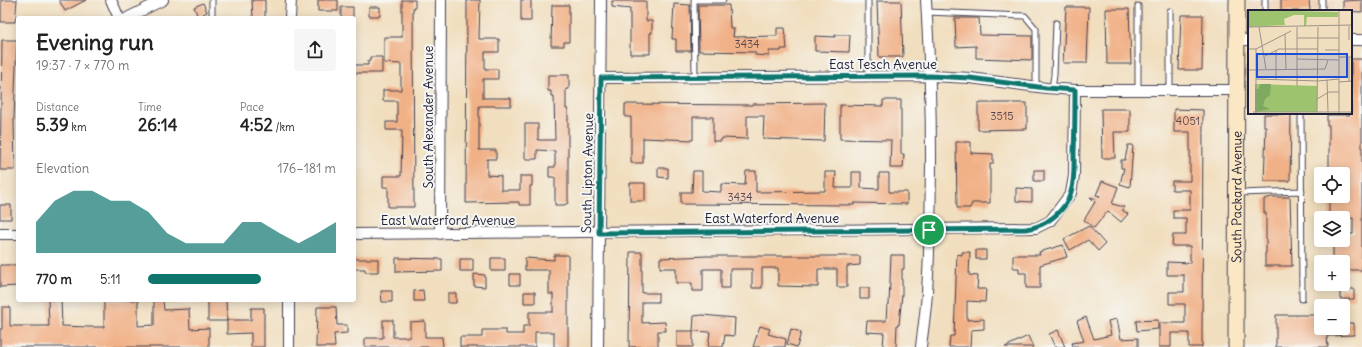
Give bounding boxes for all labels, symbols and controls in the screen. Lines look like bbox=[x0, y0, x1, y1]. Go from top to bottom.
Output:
inset map bbox=[1248, 10, 1352, 114]
text: Evening run bbox=[36, 28, 154, 56]
button: share bbox=[294, 29, 336, 71]
house number: 3434 bbox=[734, 37, 760, 51]
street label: South Alexander Avenue bbox=[420, 45, 437, 189]
street label: East Tesch Avenue bbox=[829, 56, 937, 73]
text: 19:37 · 7 × 770 m bbox=[36, 57, 129, 74]
text: Distance bbox=[36, 100, 79, 114]
text: Time bbox=[138, 100, 162, 114]
text: Pace bbox=[240, 100, 264, 114]
house number: 3515 bbox=[990, 109, 1014, 123]
street label: South Lipton Avenue bbox=[578, 113, 597, 233]
text: 5.39 bbox=[36, 114, 69, 136]
text: 26:14 bbox=[138, 114, 178, 136]
text: 4:52 bbox=[240, 114, 273, 136]
house number: 4051 bbox=[1176, 114, 1200, 128]
text: km bbox=[69, 120, 87, 134]
text: /km bbox=[273, 120, 295, 134]
street label: South Packard Avenue bbox=[1228, 131, 1246, 263]
text: Elevation bbox=[36, 160, 89, 177]
text: 176–181 m bbox=[277, 160, 336, 177]
map controls bbox=[1314, 167, 1350, 335]
button: locate bbox=[1314, 167, 1350, 203]
house number: 3434 bbox=[727, 190, 753, 204]
street label: East Waterford Avenue bbox=[705, 210, 839, 227]
button: layers bbox=[1314, 211, 1350, 247]
street label: East Waterford Avenue bbox=[381, 212, 515, 229]
pin bbox=[912, 213, 946, 247]
icon: arrive bbox=[918, 219, 940, 241]
button: + bbox=[1314, 255, 1350, 291]
text: 770 m bbox=[36, 271, 72, 288]
text: 5:11 bbox=[100, 271, 121, 288]
button: − bbox=[1314, 299, 1350, 335]

